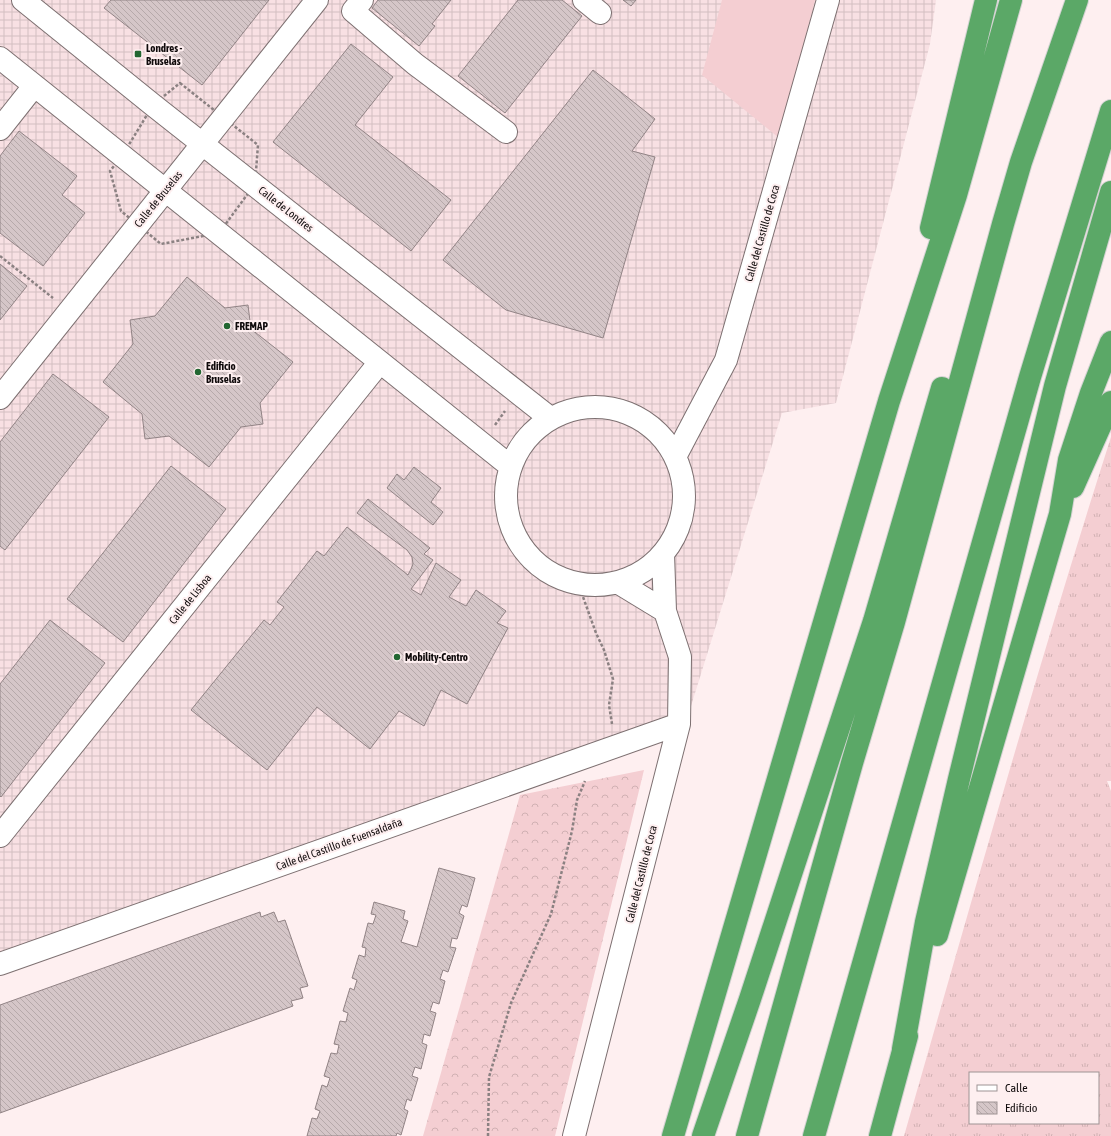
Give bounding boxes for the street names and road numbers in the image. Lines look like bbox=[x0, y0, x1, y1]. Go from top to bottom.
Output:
street label: Calle de Bruselas bbox=[132, 168, 184, 229]
street label: Calle del Castillo de Coca bbox=[742, 183, 782, 283]
street label: Calle de Londres bbox=[256, 184, 316, 234]
street label: Calle de Lisboa bbox=[166, 572, 214, 626]
street label: Calle del Castillo de Fuensaldaña bbox=[274, 816, 404, 872]
street label: Calle del Castillo de Coca bbox=[623, 824, 659, 924]

